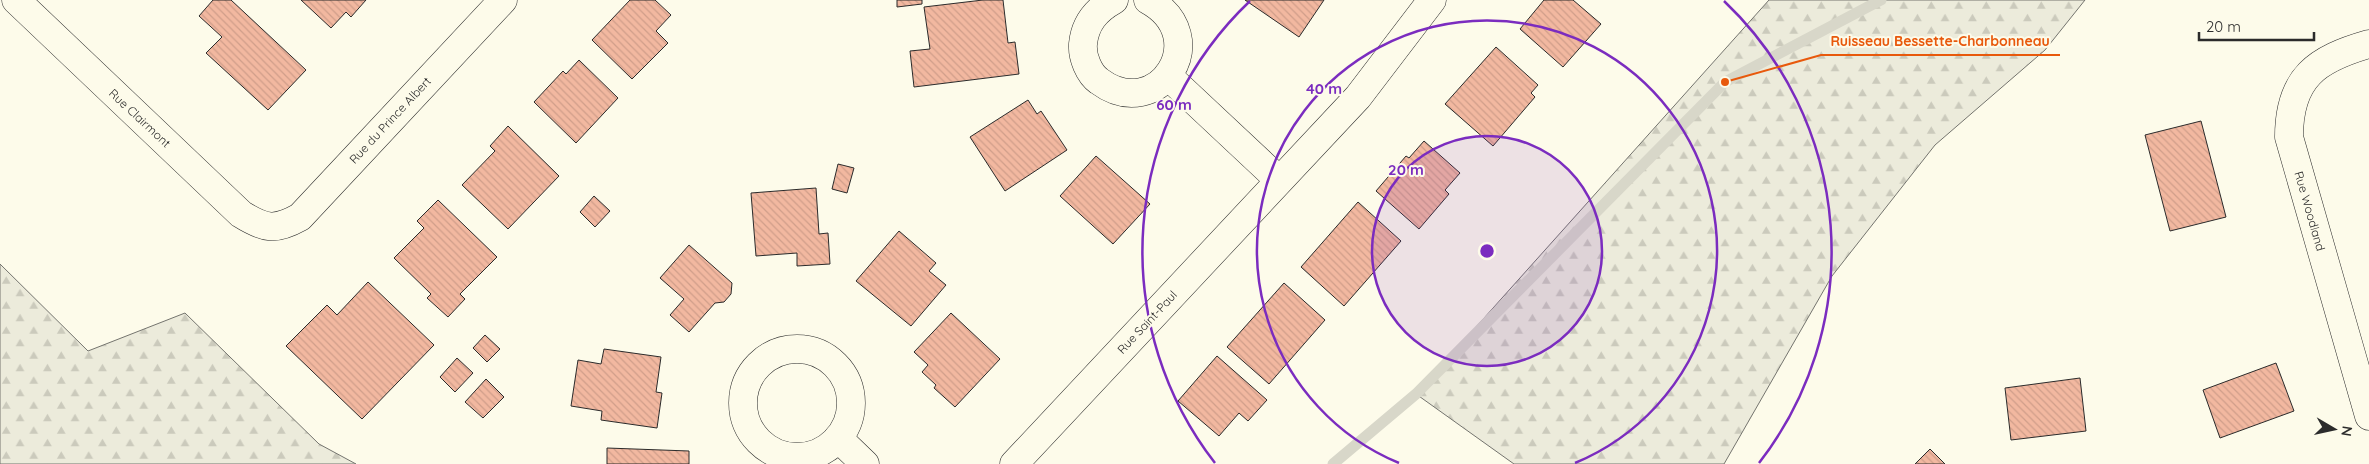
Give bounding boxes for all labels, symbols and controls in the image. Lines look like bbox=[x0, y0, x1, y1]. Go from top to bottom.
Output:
scale bar bbox=[2199, 10, 2314, 42]
text: 20 m bbox=[2206, 17, 2241, 36]
callout: Ruisseau Bessette-Charbonneau bbox=[1821, 26, 2060, 55]
text: Ruisseau Bessette-Charbonneau bbox=[1830, 32, 2050, 50]
street label: Rue du Prince Albert bbox=[346, 73, 434, 167]
text: 40 m bbox=[1306, 79, 1342, 98]
street label: Rue Clairmont bbox=[106, 86, 174, 150]
text: 60 m bbox=[1156, 95, 1192, 114]
text: 20 m bbox=[1388, 160, 1424, 179]
street label: Rue Woodland bbox=[2291, 169, 2329, 253]
centre of rings bbox=[1478, 242, 1496, 260]
street label: Rue Saint-Paul bbox=[1114, 287, 1180, 357]
north arrow bbox=[2309, 404, 2359, 454]
text: N bbox=[2337, 425, 2357, 438]

